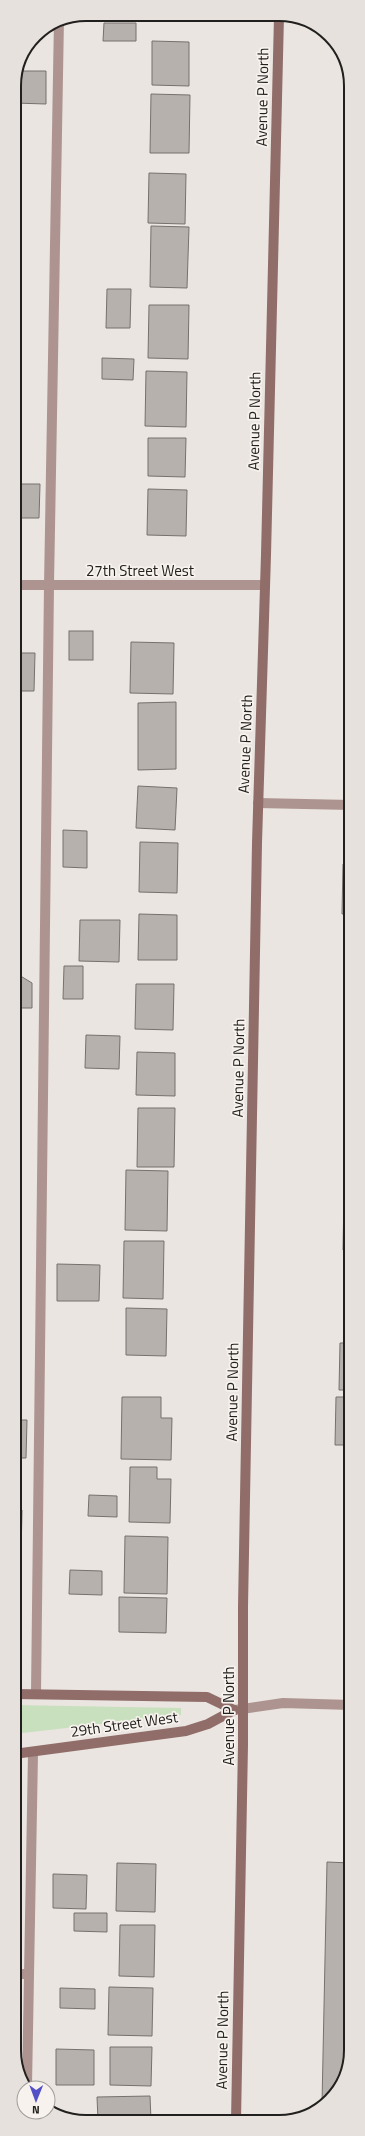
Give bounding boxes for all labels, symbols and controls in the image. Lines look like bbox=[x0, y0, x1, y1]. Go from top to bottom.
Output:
street label: Avenue P North bbox=[250, 47, 274, 147]
street label: Avenue P North bbox=[242, 371, 266, 471]
street label: 27th Street West bbox=[86, 559, 195, 582]
street label: Avenue P North bbox=[232, 694, 258, 794]
street label: Avenue P North bbox=[226, 1018, 250, 1118]
street label: Avenue P North bbox=[220, 1342, 244, 1442]
street label: Avenue P North bbox=[217, 1667, 240, 1765]
street label: 29th Street West bbox=[69, 1705, 180, 1743]
street label: Avenue P North bbox=[210, 1990, 234, 2090]
north arrow bbox=[16, 2080, 56, 2120]
text: N bbox=[32, 2102, 40, 2118]

